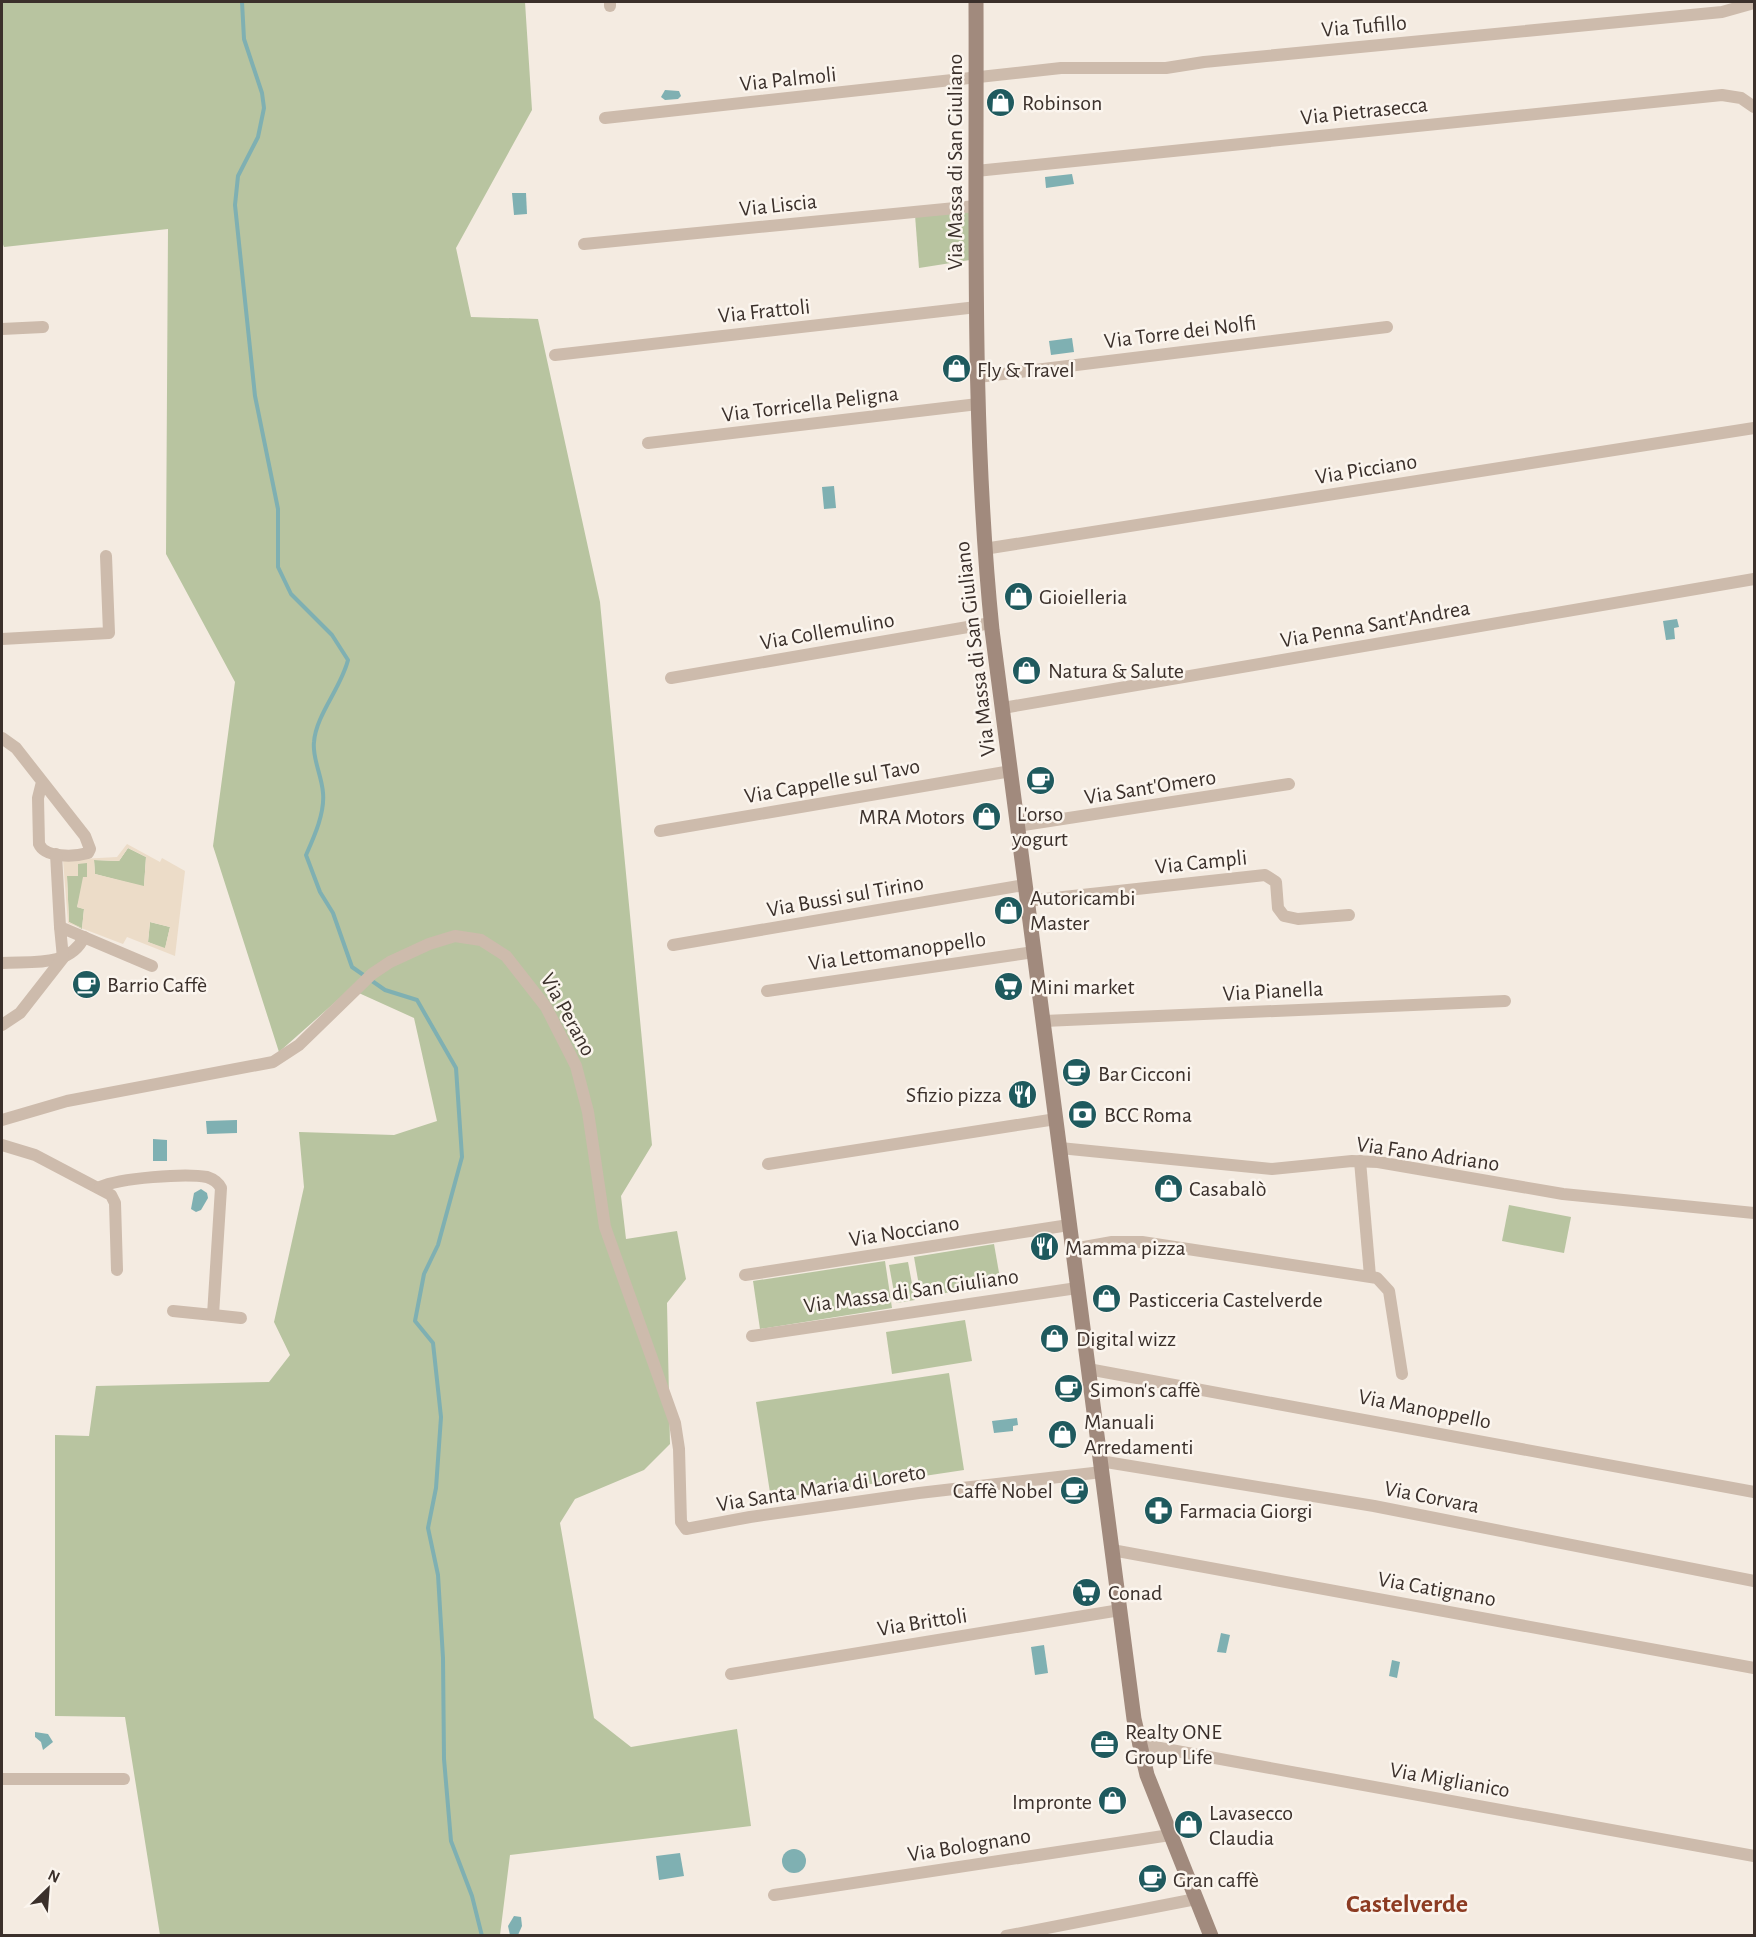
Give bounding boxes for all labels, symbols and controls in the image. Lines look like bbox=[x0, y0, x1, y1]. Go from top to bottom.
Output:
street label: Via Tufillo bbox=[1321, 11, 1408, 41]
street label: Via Massa di San Giuliano bbox=[944, 54, 966, 270]
street label: Via Palmoli bbox=[739, 63, 838, 95]
shop icon: Robinson bbox=[985, 86, 1017, 118]
place label: Robinson bbox=[1022, 92, 1102, 114]
street label: Via Pietrasecca bbox=[1299, 93, 1429, 129]
street label: Via Liscia bbox=[738, 190, 818, 220]
street label: Via Frattoli bbox=[717, 295, 811, 327]
street label: Via Torre dei Nolfi bbox=[1103, 312, 1257, 352]
shop icon: Fly & Travel bbox=[940, 353, 972, 385]
place label: Fly & Travel bbox=[977, 359, 1075, 381]
street label: Via Torricella Peligna bbox=[720, 382, 900, 426]
street label: Via Picciano bbox=[1314, 450, 1419, 488]
street label: Via Massa di San Giuliano bbox=[951, 540, 999, 758]
shop icon: Gioielleria bbox=[1002, 580, 1034, 612]
place label: Gioielleria bbox=[1039, 586, 1127, 608]
street label: Via Penna Sant'Andrea bbox=[1279, 596, 1472, 652]
street label: Via Collemulino bbox=[758, 608, 896, 654]
shop icon: Natura & Salute bbox=[1011, 654, 1043, 686]
place label: Natura & Salute bbox=[1048, 660, 1184, 682]
street label: Via Cappelle sul Tavo bbox=[743, 755, 922, 807]
cafe icon: L'orso yogurt bbox=[1024, 765, 1056, 797]
street label: Via Sant'Omero bbox=[1083, 766, 1218, 808]
shop icon: MRA Motors bbox=[970, 800, 1002, 832]
place label: L'orso yogurt bbox=[1011, 803, 1068, 850]
place label: MRA Motors bbox=[859, 806, 965, 828]
street label: Via Campli bbox=[1154, 846, 1248, 878]
street label: Via Bussi sul Tirino bbox=[765, 871, 925, 921]
place label: Autoricambi Master bbox=[1030, 887, 1136, 934]
shop icon: Autoricambi Master bbox=[993, 894, 1025, 926]
street label: Via Lettomanoppello bbox=[807, 928, 987, 974]
cafe icon: Barrio Caffè bbox=[70, 968, 102, 1000]
street label: Via Perano bbox=[536, 969, 600, 1060]
supermarket icon: Mini market bbox=[993, 970, 1025, 1002]
place label: Barrio Caffè bbox=[107, 974, 207, 996]
place label: Mini market bbox=[1030, 976, 1135, 998]
street label: Via Pianella bbox=[1222, 977, 1324, 1005]
cafe icon: Bar Cicconi bbox=[1061, 1057, 1093, 1089]
place label: Bar Cicconi bbox=[1098, 1063, 1191, 1085]
restaurant icon: Sfizio pizza bbox=[1007, 1078, 1039, 1110]
place label: Sfizio pizza bbox=[906, 1084, 1002, 1106]
bank icon: BCC Roma bbox=[1067, 1098, 1099, 1130]
place label: BCC Roma bbox=[1104, 1104, 1192, 1126]
street label: Via Fano Adriano bbox=[1355, 1133, 1501, 1175]
shop icon: Casabalò bbox=[1152, 1172, 1184, 1204]
place label: Casabalò bbox=[1189, 1178, 1267, 1200]
street label: Via Nocciano bbox=[847, 1211, 961, 1251]
restaurant icon: Mamma pizza bbox=[1028, 1231, 1060, 1263]
place label: Mamma pizza bbox=[1065, 1237, 1186, 1259]
street label: Via Massa di San Giuliano bbox=[802, 1265, 1020, 1317]
shop icon: Pasticceria Castelverde bbox=[1091, 1283, 1123, 1315]
place label: Pasticceria Castelverde bbox=[1128, 1289, 1323, 1311]
shop icon: Digital wizz bbox=[1039, 1322, 1071, 1354]
place label: Digital wizz bbox=[1076, 1328, 1176, 1350]
cafe icon: Simon's caffè bbox=[1053, 1373, 1085, 1405]
place label: Simon's caffè bbox=[1090, 1379, 1201, 1401]
street label: Via Manoppello bbox=[1356, 1385, 1493, 1433]
place label: Manuali Arredamenti bbox=[1084, 1411, 1194, 1458]
shop icon: Manuali Arredamenti bbox=[1047, 1418, 1079, 1450]
street label: Via Santa Maria di Loreto bbox=[715, 1461, 927, 1515]
cafe icon: Caffè Nobel bbox=[1058, 1474, 1090, 1506]
street label: Via Corvara bbox=[1382, 1477, 1481, 1517]
place label: Caffè Nobel bbox=[953, 1480, 1053, 1502]
pharmacy icon: Farmacia Giorgi bbox=[1142, 1494, 1174, 1526]
place label: Farmacia Giorgi bbox=[1179, 1500, 1313, 1522]
street label: Via Catignano bbox=[1376, 1568, 1498, 1610]
supermarket icon: Conad bbox=[1071, 1576, 1103, 1608]
place label: Conad bbox=[1108, 1582, 1162, 1604]
street label: Via Brittoli bbox=[876, 1604, 969, 1640]
place label: Realty ONE Group Life bbox=[1125, 1721, 1222, 1768]
office icon: Realty ONE Group Life bbox=[1088, 1728, 1120, 1760]
street label: Via Miglianico bbox=[1388, 1759, 1512, 1801]
shop icon: Impronte bbox=[1097, 1785, 1129, 1817]
place label: Impronte bbox=[1012, 1791, 1092, 1813]
place label: Lavasecco Claudia bbox=[1209, 1802, 1293, 1849]
shop icon: Lavasecco Claudia bbox=[1172, 1809, 1204, 1841]
street label: Via Bolognano bbox=[906, 1824, 1032, 1866]
north arrow bbox=[18, 1859, 78, 1919]
cafe icon: Gran caffè bbox=[1136, 1863, 1168, 1895]
text: N bbox=[45, 1867, 62, 1886]
place label: Gran caffè bbox=[1173, 1869, 1259, 1891]
district label: Castelverde bbox=[1346, 1891, 1468, 1917]

